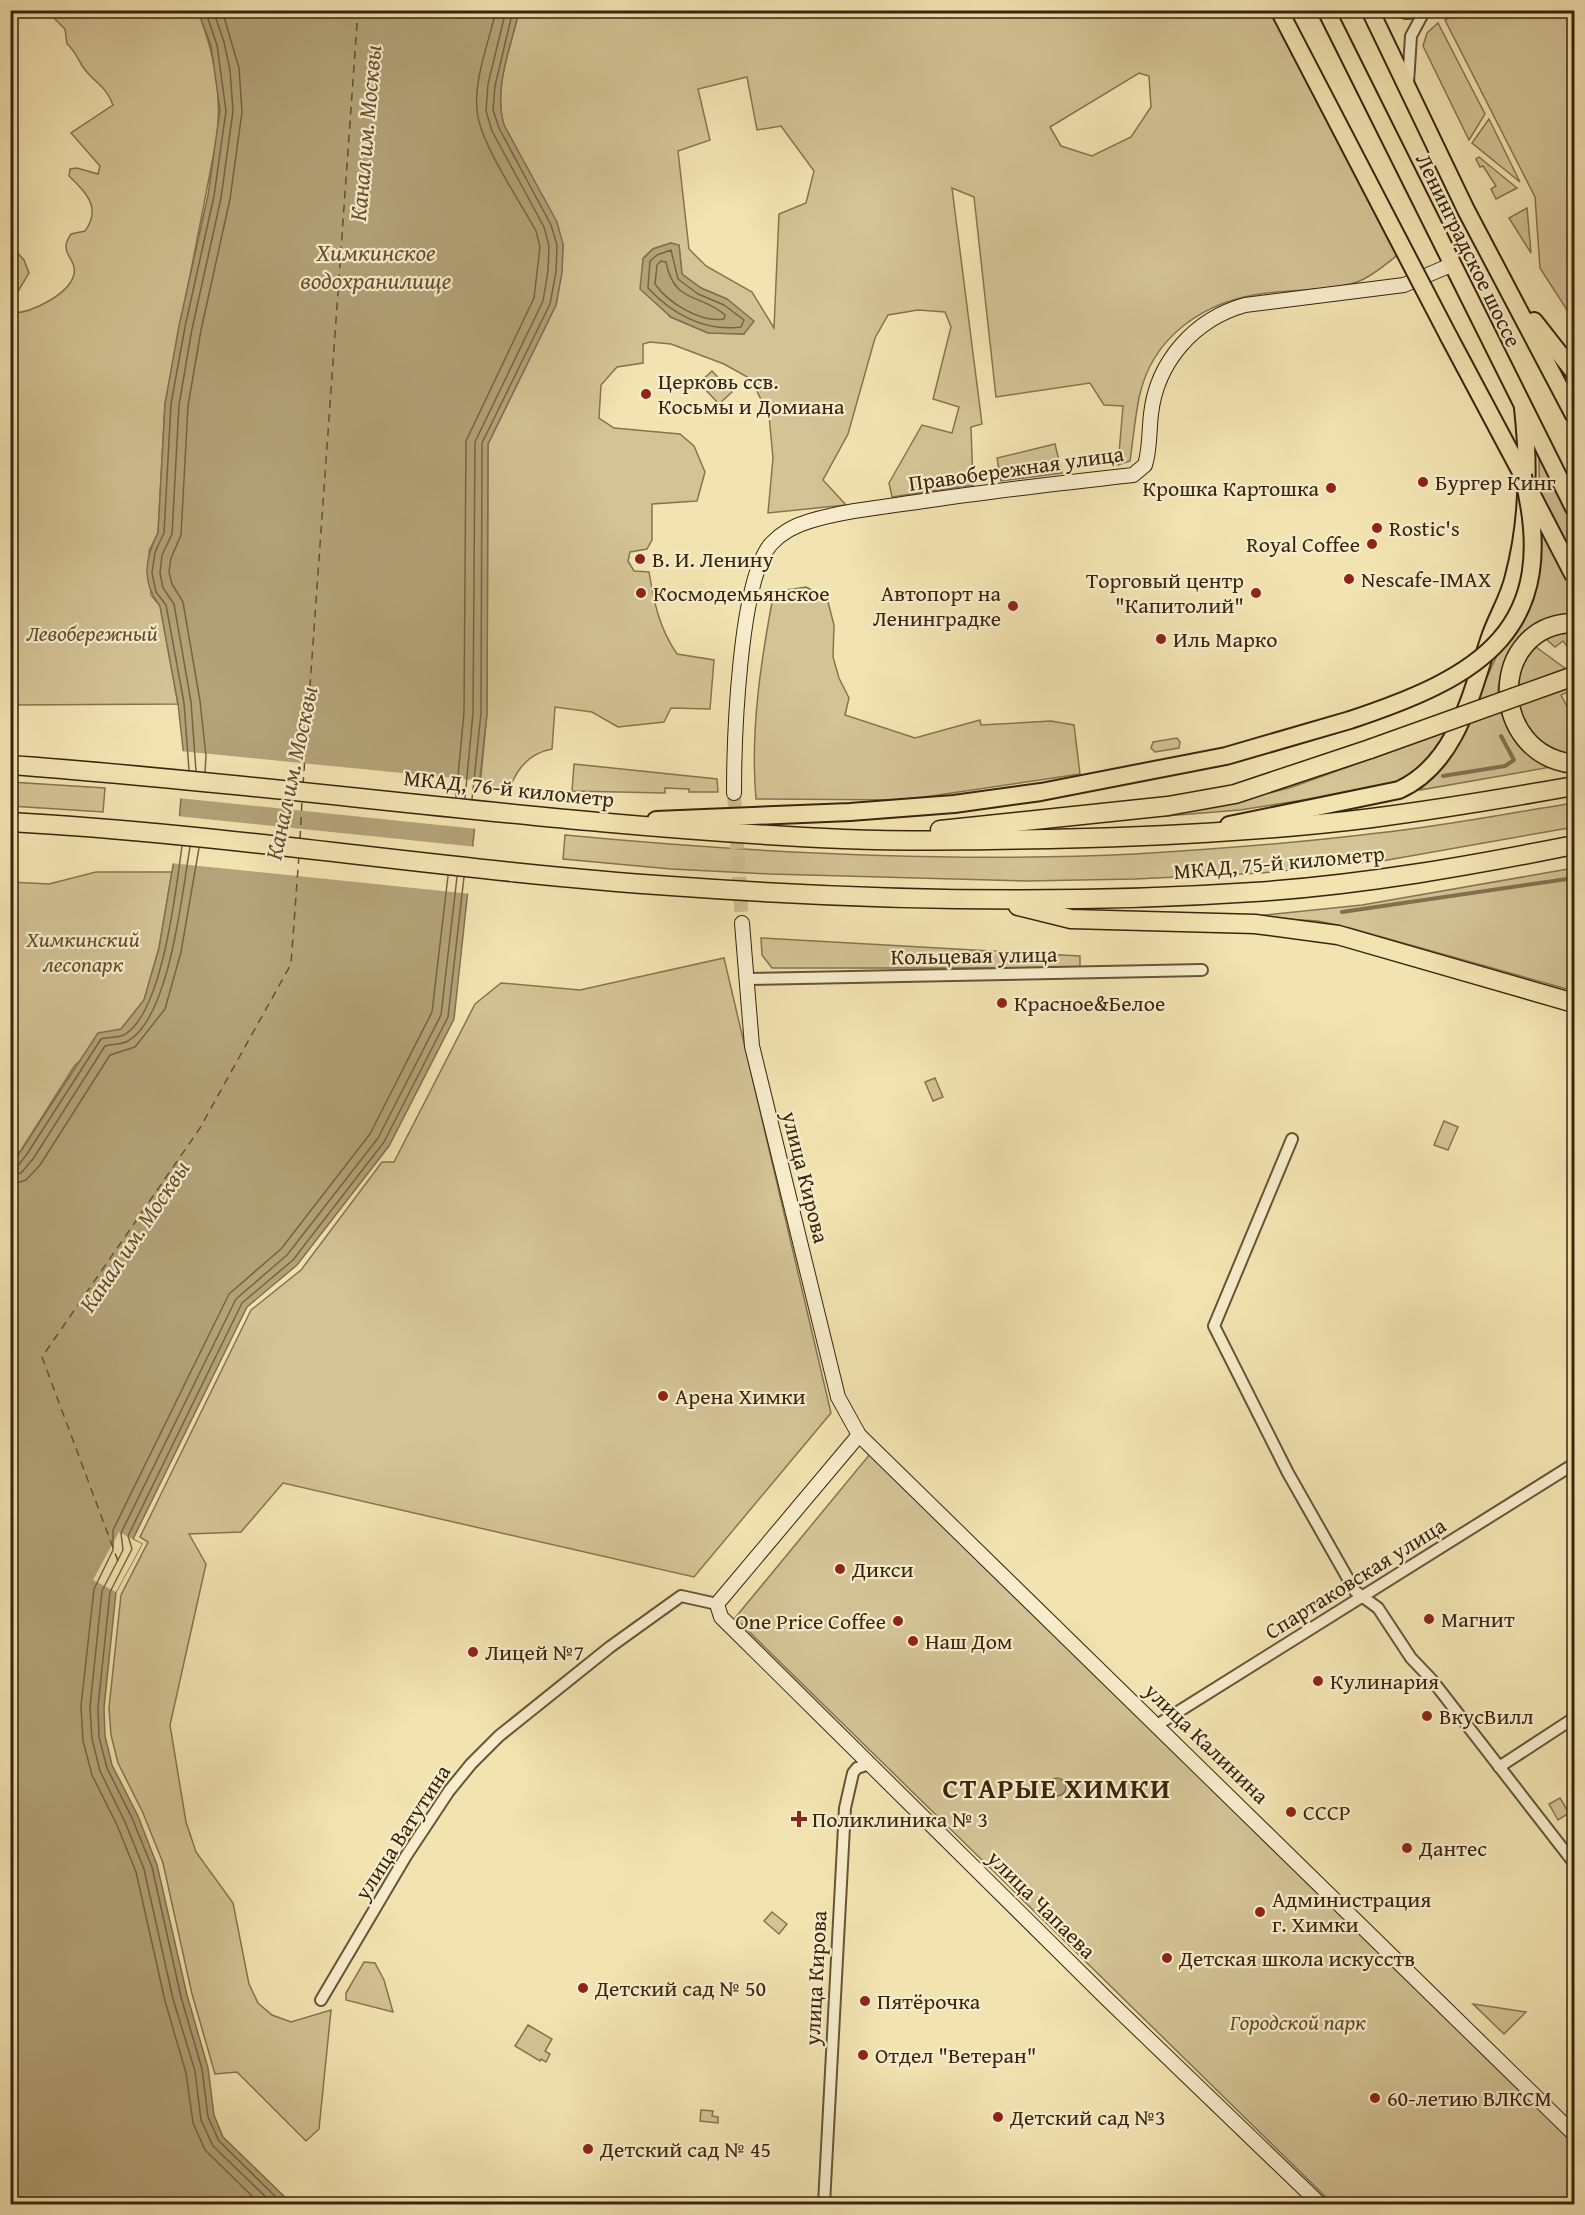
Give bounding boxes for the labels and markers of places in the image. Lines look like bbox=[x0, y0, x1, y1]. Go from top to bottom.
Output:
place label: Церковь ссв. Косьмы и Домиана bbox=[658, 365, 845, 422]
marker: Церковь ссв. Косьмы и Домиана bbox=[639, 387, 653, 401]
place label: Бургер Кинг bbox=[1435, 466, 1556, 498]
place label: Крошка Картошка bbox=[1143, 472, 1320, 504]
marker: Бургер Кинг bbox=[1416, 475, 1430, 489]
marker: Крошка Картошка bbox=[1324, 481, 1338, 495]
place label: Rostic's bbox=[1389, 512, 1460, 544]
marker: Rostic's bbox=[1370, 521, 1384, 535]
place label: Royal Coffee bbox=[1246, 528, 1360, 560]
marker: Royal Coffee bbox=[1365, 537, 1379, 551]
place label: В. И. Ленину bbox=[652, 543, 774, 575]
marker: В. И. Ленину bbox=[633, 552, 647, 566]
place label: Nescafe-IMAX bbox=[1361, 563, 1492, 595]
place label: Торговый центр "Капитолий" bbox=[1086, 564, 1244, 621]
marker: Nescafe-IMAX bbox=[1342, 572, 1356, 586]
place label: Космодемьянское bbox=[653, 577, 830, 609]
place label: Автопорт на Ленинградке bbox=[873, 577, 1002, 634]
marker: Космодемьянское bbox=[634, 586, 648, 600]
marker: Торговый центр "Капитолий" bbox=[1249, 586, 1263, 600]
marker: Автопорт на Ленинградке bbox=[1006, 599, 1020, 613]
place label: Иль Марко bbox=[1173, 623, 1278, 655]
marker: Иль Марко bbox=[1154, 632, 1168, 646]
place label: Красное&Белое bbox=[1014, 987, 1165, 1019]
marker: Красное&Белое bbox=[995, 996, 1009, 1010]
place label: Арена Химки bbox=[675, 1380, 806, 1412]
marker: Арена Химки bbox=[656, 1389, 670, 1403]
place label: Дикси bbox=[851, 1553, 914, 1585]
marker: Дикси bbox=[833, 1562, 847, 1576]
place label: Магнит bbox=[1441, 1603, 1515, 1635]
place label: One Price Coffee bbox=[735, 1605, 886, 1637]
marker: Магнит bbox=[1422, 1612, 1436, 1626]
marker: One Price Coffee bbox=[891, 1614, 905, 1628]
place label: Наш Дом bbox=[925, 1625, 1013, 1657]
marker: Наш Дом bbox=[906, 1634, 920, 1648]
place label: Лицей №7 bbox=[485, 1636, 584, 1668]
marker: Лицей №7 bbox=[466, 1645, 480, 1659]
place label: Кулинария bbox=[1330, 1665, 1439, 1697]
marker: Кулинария bbox=[1311, 1674, 1325, 1688]
place label: ВкусВилл bbox=[1439, 1700, 1534, 1732]
marker: ВкусВилл bbox=[1420, 1709, 1434, 1723]
place label: СССР bbox=[1303, 1796, 1351, 1828]
place label: Поликлиника № 3 bbox=[812, 1803, 988, 1835]
marker: СССР bbox=[1284, 1805, 1298, 1819]
marker: Поликлиника № 3 bbox=[790, 1810, 808, 1828]
place label: Дантес bbox=[1418, 1832, 1487, 1864]
marker: Дантес bbox=[1400, 1841, 1414, 1855]
place label: Администрация г. Химки bbox=[1272, 1883, 1431, 1940]
marker: Администрация г. Химки bbox=[1253, 1905, 1267, 1919]
place label: Детская школа искусств bbox=[1178, 1942, 1415, 1974]
marker: Детская школа искусств bbox=[1160, 1951, 1174, 1965]
place label: Детский сад № 50 bbox=[594, 1972, 766, 2004]
marker: Детский сад № 50 bbox=[576, 1981, 590, 1995]
place label: Пятёрочка bbox=[877, 1985, 981, 2017]
marker: Пятёрочка bbox=[858, 1994, 872, 2008]
place label: Отдел "Ветеран" bbox=[875, 2039, 1036, 2071]
marker: Отдел "Ветеран" bbox=[856, 2048, 870, 2062]
place label: 60-летию ВЛКСМ bbox=[1387, 2082, 1552, 2114]
marker: 60-летию ВЛКСМ bbox=[1368, 2091, 1382, 2105]
place label: Детский сад №3 bbox=[1009, 2101, 1166, 2133]
marker: Детский сад №3 bbox=[991, 2110, 1005, 2124]
place label: Детский сад № 45 bbox=[599, 2133, 771, 2165]
marker: Детский сад № 45 bbox=[581, 2142, 595, 2156]

